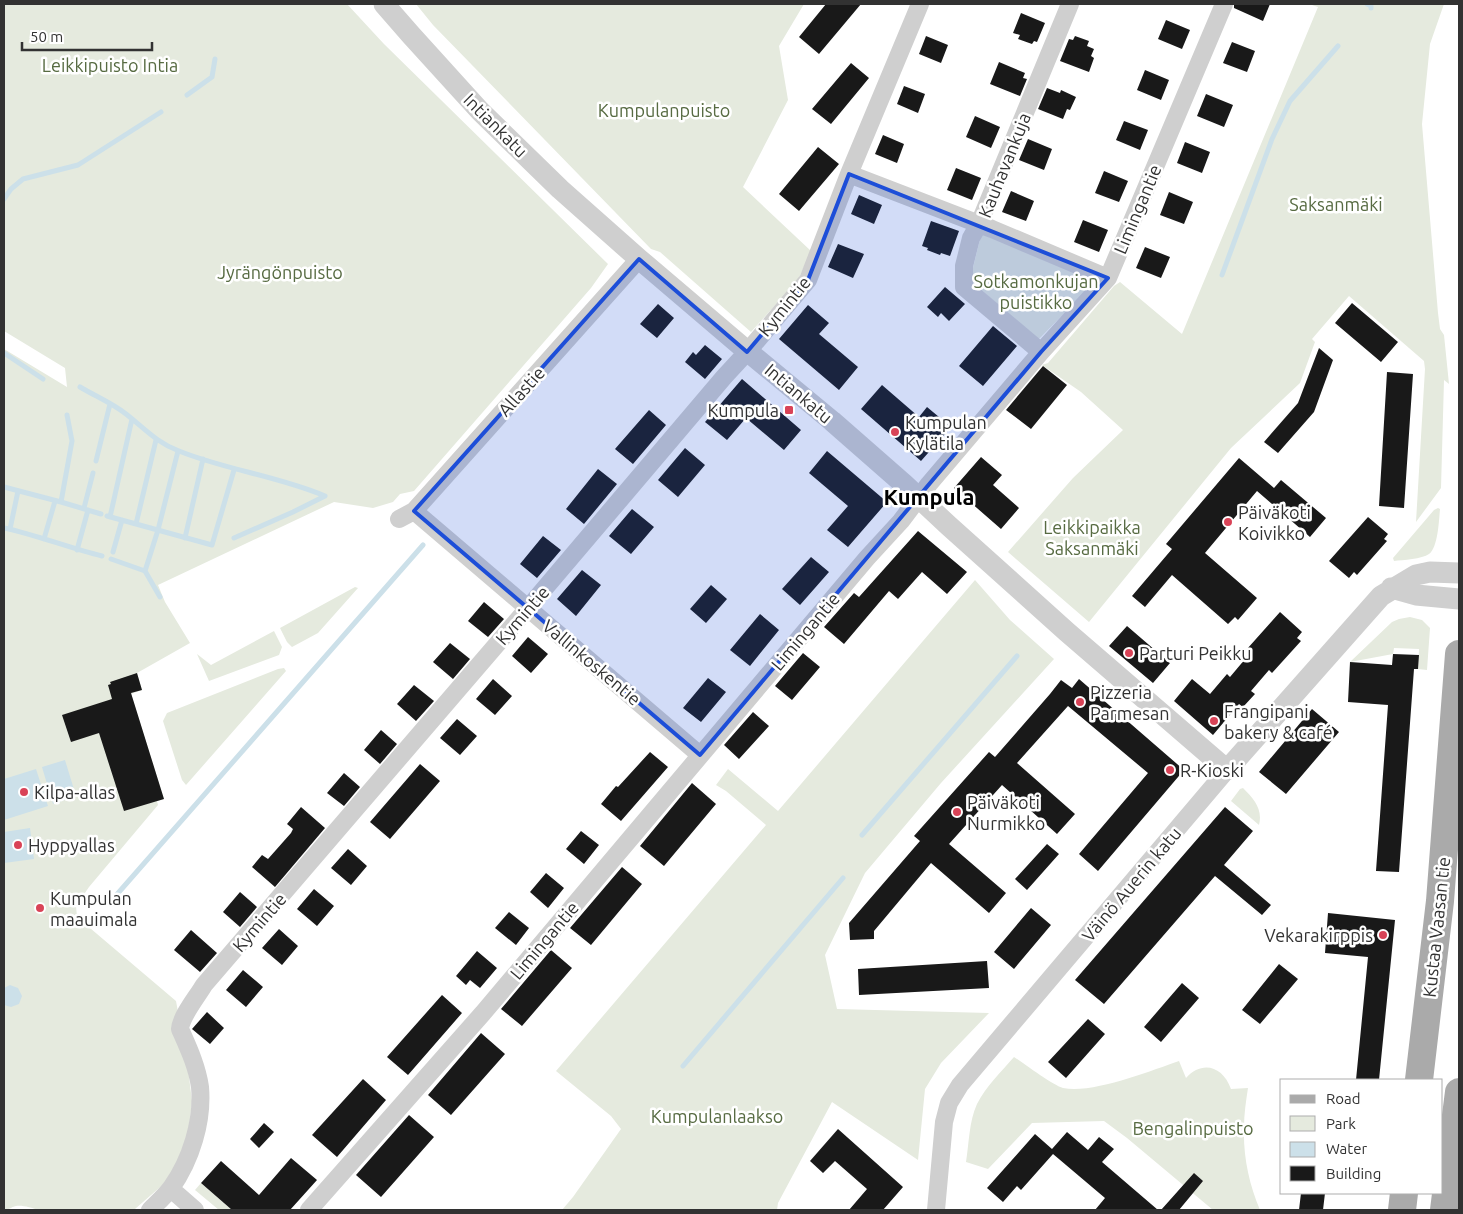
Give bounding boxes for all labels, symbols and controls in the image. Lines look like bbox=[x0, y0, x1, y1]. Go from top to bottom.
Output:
scale bar bbox=[22, 20, 152, 52]
text: 50 m bbox=[30, 28, 63, 45]
park label: Leikkipuisto Intia bbox=[42, 55, 178, 75]
street label: Intiankatu bbox=[460, 89, 532, 161]
park label: Kumpulanpuisto bbox=[598, 100, 730, 120]
street label: Kauhavankuja bbox=[974, 110, 1034, 220]
street label: Limingantie bbox=[1109, 161, 1165, 257]
park label: Saksanmäki bbox=[1289, 194, 1383, 214]
park label: Jyrängönpuisto bbox=[217, 262, 343, 282]
park label: Sotkamonkujan puistikko bbox=[974, 271, 1098, 312]
street label: Kymintie bbox=[754, 272, 814, 340]
street label: Intiankatu bbox=[761, 359, 837, 427]
street label: Allastie bbox=[494, 362, 548, 420]
place label: Kumpula bbox=[707, 400, 779, 420]
marker: Kumpula bbox=[783, 404, 795, 416]
place label: Kumpulan Kylätila bbox=[905, 412, 987, 453]
marker: Kumpulan Kylätila bbox=[889, 426, 901, 438]
district label: Kumpula bbox=[884, 484, 974, 509]
place label: Päiväkoti Koivikko bbox=[1238, 502, 1311, 543]
marker: Päiväkoti Koivikko bbox=[1222, 516, 1234, 528]
park label: Leikkipaikka Saksanmäki bbox=[1043, 517, 1141, 558]
street label: Kymintie bbox=[491, 582, 553, 648]
street label: Limingantie bbox=[767, 588, 843, 674]
street label: Vallinkoskentie bbox=[539, 615, 645, 709]
place label: Parturi Peikku bbox=[1139, 643, 1252, 663]
marker: Parturi Peikku bbox=[1123, 647, 1135, 659]
place label: Pizzeria Parmesan bbox=[1090, 682, 1170, 723]
marker: Pizzeria Parmesan bbox=[1074, 696, 1086, 708]
place label: Frangipani bakery & café bbox=[1224, 701, 1333, 742]
marker: Frangipani bakery & café bbox=[1208, 715, 1220, 727]
place label: R-Kioski bbox=[1180, 760, 1244, 780]
marker: R-Kioski bbox=[1164, 764, 1176, 776]
place label: Kilpa-allas bbox=[34, 782, 115, 802]
marker: Kilpa-allas bbox=[18, 786, 30, 798]
place label: Päiväkoti Nurmikko bbox=[967, 792, 1045, 833]
marker: Päiväkoti Nurmikko bbox=[951, 806, 963, 818]
street label: Väinö Auerin katu bbox=[1077, 823, 1185, 945]
place label: Hyppyallas bbox=[28, 835, 115, 855]
marker: Hyppyallas bbox=[12, 839, 24, 851]
street label: Kustaa Vaasan tie bbox=[1419, 856, 1453, 998]
place label: Kumpulan maauimala bbox=[50, 888, 137, 929]
street label: Kymintie bbox=[228, 889, 290, 955]
street label: Limingantie bbox=[506, 897, 582, 983]
marker: Kumpulan maauimala bbox=[34, 902, 46, 914]
place label: Vekarakirppis bbox=[1264, 925, 1373, 945]
marker: Vekarakirppis bbox=[1377, 929, 1389, 941]
legend bbox=[1280, 1079, 1443, 1194]
text: Road bbox=[1326, 1090, 1361, 1107]
park label: Kumpulanlaakso bbox=[651, 1106, 783, 1126]
text: Park bbox=[1326, 1115, 1356, 1132]
park label: Bengalinpuisto bbox=[1132, 1118, 1254, 1138]
text: Water bbox=[1326, 1140, 1367, 1157]
text: Building bbox=[1326, 1165, 1381, 1182]

